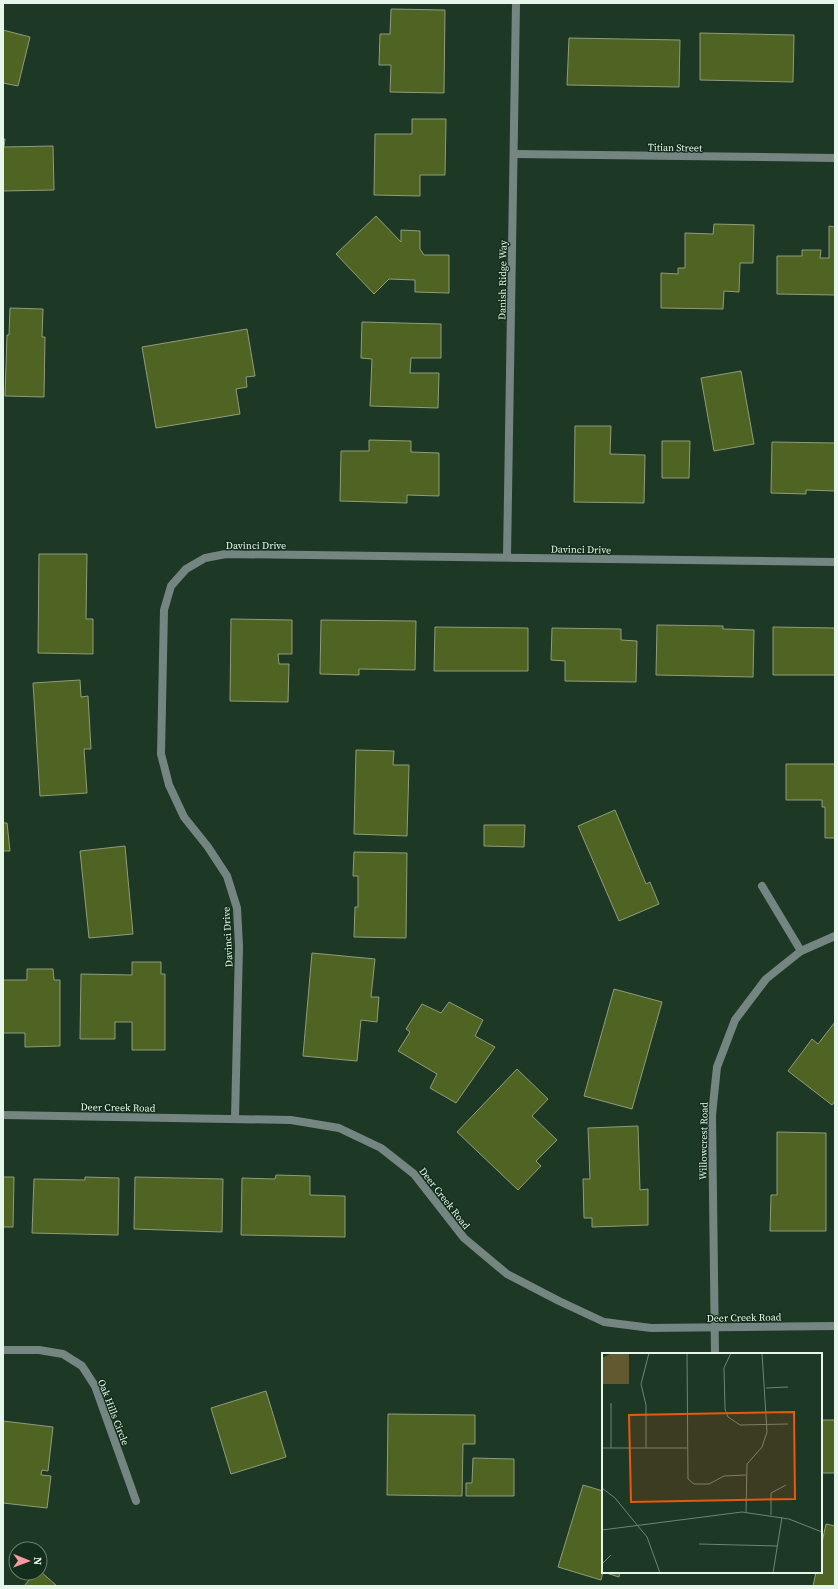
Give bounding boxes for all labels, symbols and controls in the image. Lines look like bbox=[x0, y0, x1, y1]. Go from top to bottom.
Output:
street label: Titian Street bbox=[648, 141, 703, 154]
street label: Danish Ridge Way bbox=[495, 239, 510, 320]
street label: Davinci Drive bbox=[226, 539, 286, 552]
street label: Davinci Drive bbox=[551, 542, 611, 557]
street label: Davinci Drive bbox=[219, 906, 236, 967]
street label: Deer Creek Road bbox=[80, 1100, 156, 1115]
street label: Willowcrest Road bbox=[696, 1102, 711, 1180]
street label: Deer Creek Road bbox=[416, 1165, 473, 1232]
street label: Deer Creek Road bbox=[706, 1310, 782, 1325]
inset map bbox=[602, 1353, 822, 1573]
street label: Oak Hills Circle bbox=[95, 1377, 132, 1447]
north arrow bbox=[8, 1541, 48, 1581]
text: N bbox=[30, 1557, 45, 1565]

